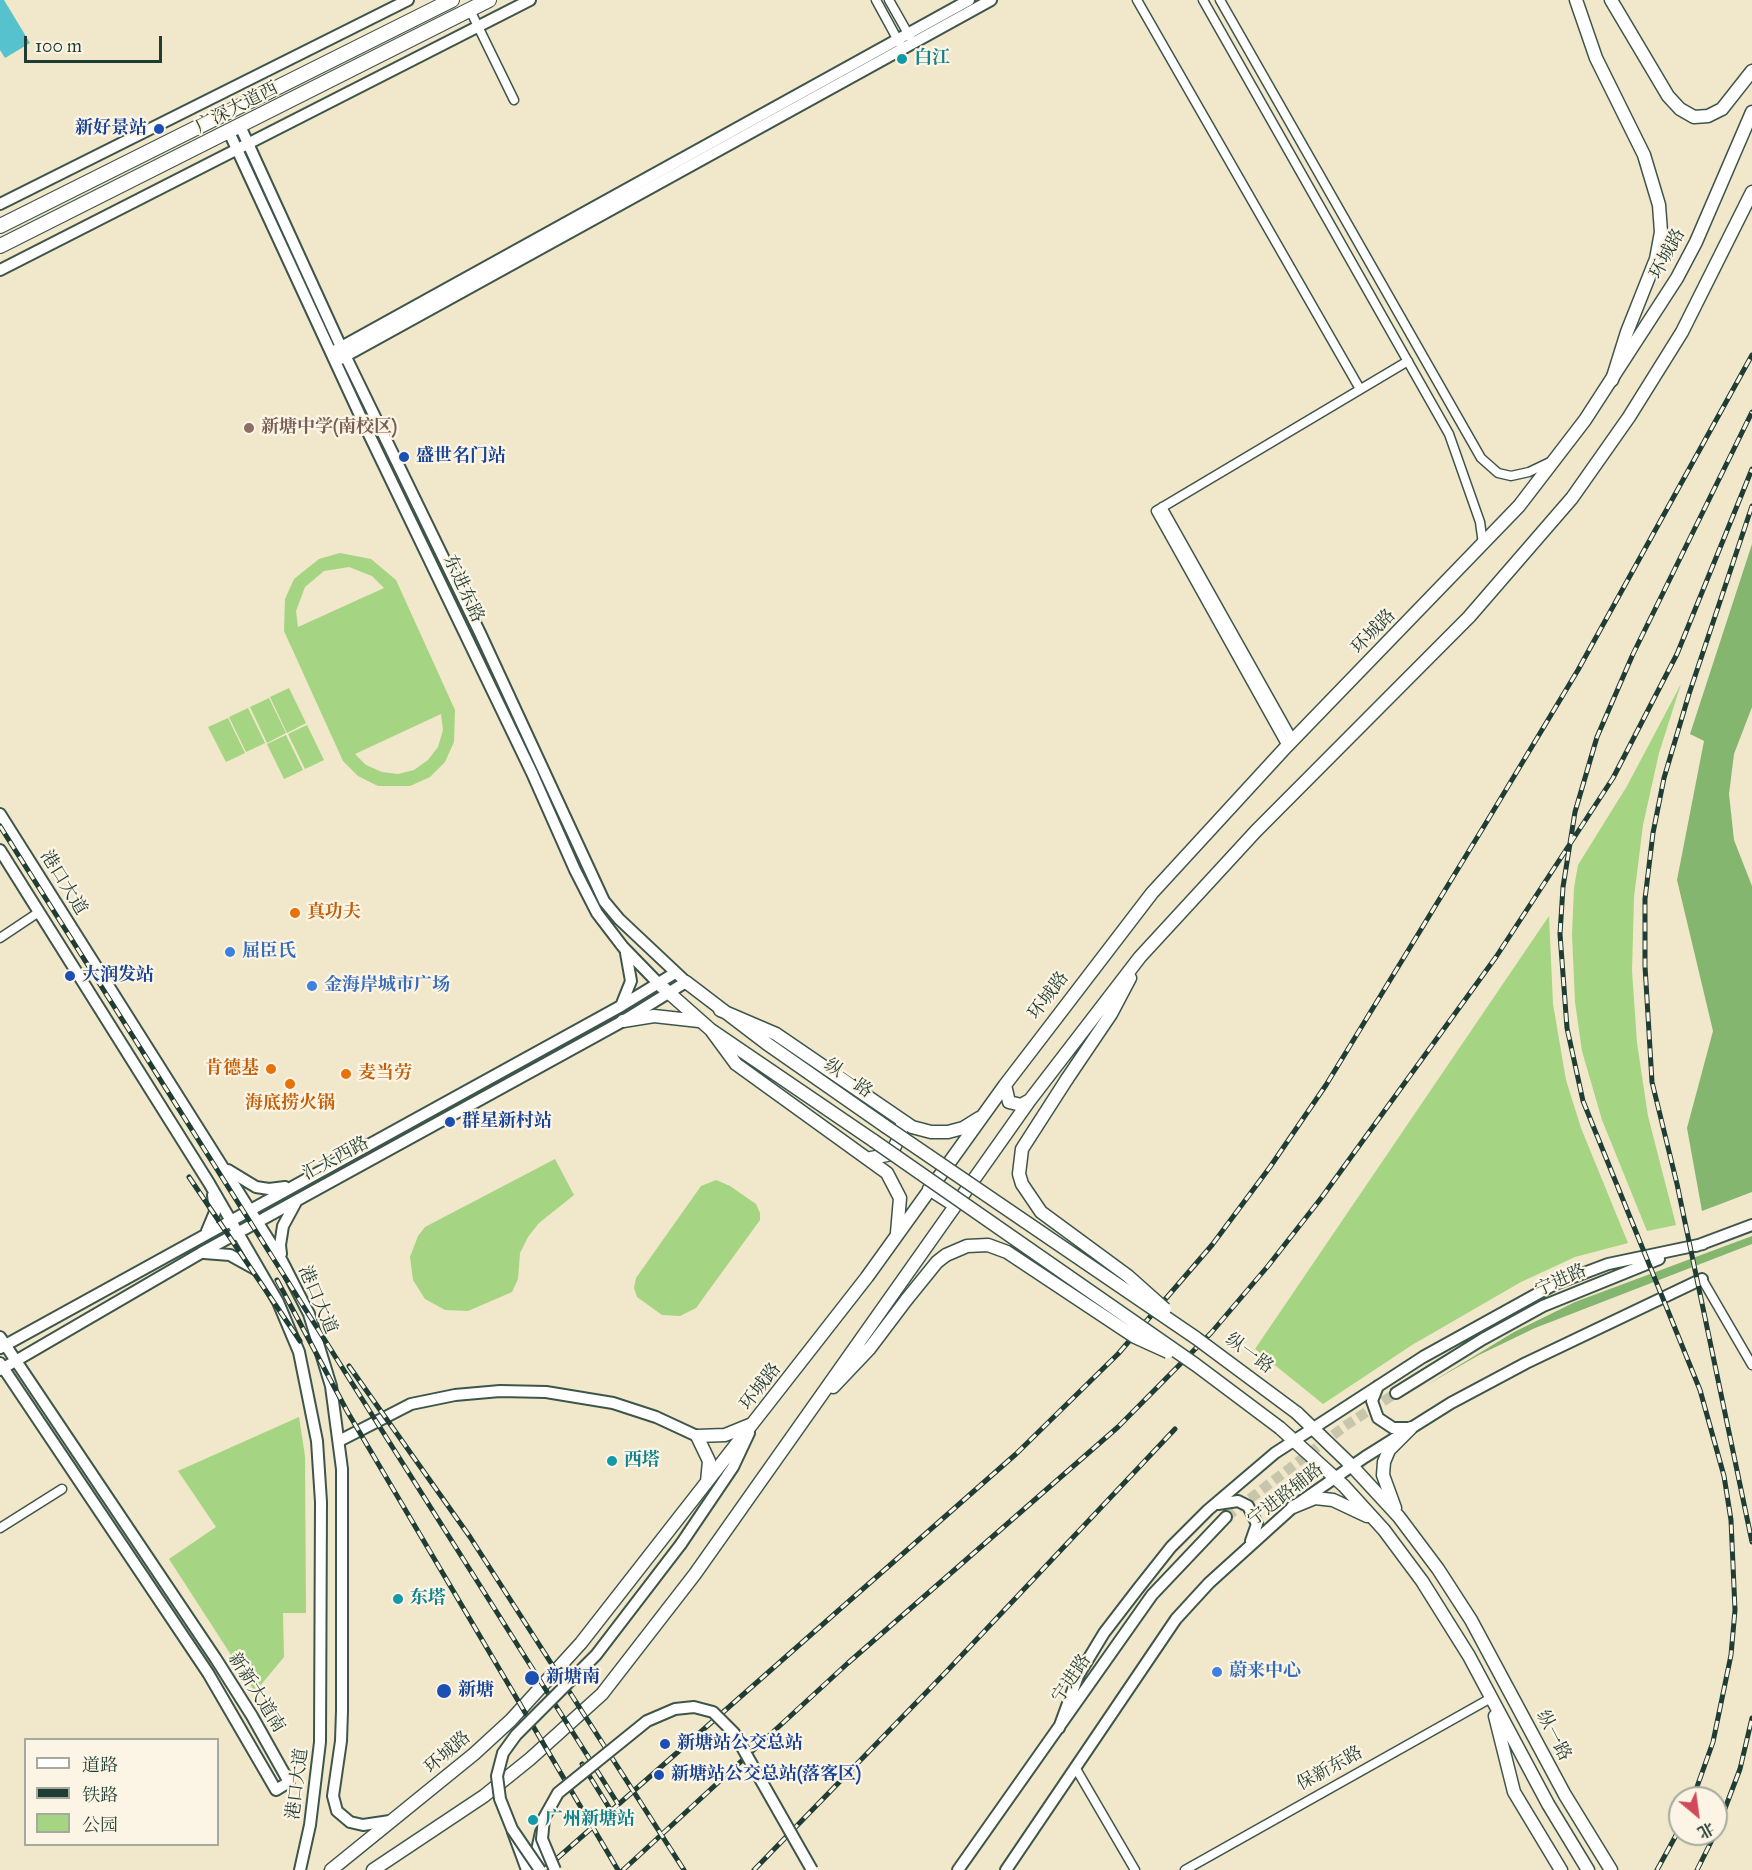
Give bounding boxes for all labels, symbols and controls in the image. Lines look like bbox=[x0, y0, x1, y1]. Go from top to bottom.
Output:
scale bar bbox=[27, 24, 165, 62]
text: 100 m bbox=[35, 35, 82, 57]
place label: 白江 bbox=[914, 48, 950, 70]
marker: 白江 bbox=[895, 52, 909, 66]
street label: 广深大道西 bbox=[192, 78, 282, 138]
place label: 新好景站 bbox=[75, 118, 147, 140]
marker: 新好景站 bbox=[152, 122, 166, 136]
street label: 环城路 bbox=[1646, 225, 1690, 283]
place label: 新塘中学(南校区) bbox=[261, 417, 397, 439]
marker: 新塘中学(南校区) bbox=[242, 421, 256, 435]
place label: 盛世名门站 bbox=[416, 446, 506, 468]
marker: 盛世名门站 bbox=[397, 450, 411, 464]
street label: 东进东路 bbox=[438, 552, 488, 626]
street label: 环城路 bbox=[1347, 605, 1401, 659]
street label: 港口大道 bbox=[35, 847, 91, 919]
place label: 真功夫 bbox=[307, 902, 361, 924]
marker: 真功夫 bbox=[288, 906, 302, 920]
place label: 屈臣氏 bbox=[242, 941, 296, 963]
marker: 屈臣氏 bbox=[223, 945, 237, 959]
place label: 大润发站 bbox=[82, 965, 154, 987]
street label: 环城路 bbox=[1024, 968, 1074, 1024]
marker: 大润发站 bbox=[63, 969, 77, 983]
place label: 金海岸城市广场 bbox=[324, 975, 450, 997]
marker: 金海岸城市广场 bbox=[305, 979, 319, 993]
street label: 纵一路 bbox=[820, 1055, 876, 1103]
place label: 肯德基 bbox=[205, 1058, 259, 1080]
marker: 肯德基 bbox=[264, 1062, 278, 1076]
place label: 麦当劳 bbox=[358, 1063, 412, 1085]
marker: 麦当劳 bbox=[339, 1067, 353, 1081]
marker: 海底捞火锅 bbox=[283, 1077, 297, 1091]
place label: 海底捞火锅 bbox=[245, 1093, 335, 1115]
place label: 群星新村站 bbox=[462, 1111, 552, 1133]
marker: 群星新村站 bbox=[443, 1115, 457, 1129]
street label: 汇太西路 bbox=[299, 1133, 373, 1185]
street label: 宁进路 bbox=[1532, 1260, 1590, 1302]
street label: 港口大道 bbox=[293, 1263, 341, 1337]
street label: 纵一路 bbox=[1221, 1329, 1277, 1379]
street label: 环城路 bbox=[736, 1359, 786, 1415]
place label: 西塔 bbox=[624, 1450, 660, 1472]
marker: 西塔 bbox=[605, 1454, 619, 1468]
street label: 宁进路辅路 bbox=[1244, 1459, 1328, 1531]
place label: 东塔 bbox=[410, 1588, 446, 1610]
marker: 东塔 bbox=[391, 1592, 405, 1606]
street label: 新新大道南 bbox=[223, 1649, 289, 1737]
street label: 宁进路 bbox=[1048, 1651, 1096, 1707]
place label: 蔚来中心 bbox=[1229, 1661, 1301, 1683]
marker: 蔚来中心 bbox=[1210, 1665, 1224, 1679]
place label: 新塘南 bbox=[546, 1667, 600, 1689]
marker: 新塘南 bbox=[523, 1669, 541, 1687]
place label: 新塘 bbox=[458, 1680, 494, 1702]
marker: 新塘 bbox=[435, 1682, 453, 1700]
street label: 纵一路 bbox=[1531, 1707, 1575, 1765]
street label: 环城路 bbox=[421, 1727, 475, 1779]
place label: 新塘站公交总站 bbox=[677, 1733, 803, 1755]
marker: 新塘站公交总站 bbox=[658, 1737, 672, 1751]
legend bbox=[24, 1738, 219, 1846]
street label: 保新东路 bbox=[1293, 1742, 1367, 1796]
street label: 港口大道 bbox=[283, 1747, 313, 1821]
text: 道路 bbox=[82, 1754, 118, 1776]
place label: 新塘站公交总站(落客区) bbox=[671, 1764, 861, 1786]
marker: 新塘站公交总站(落客区) bbox=[652, 1768, 666, 1782]
text: 铁路 bbox=[82, 1784, 118, 1806]
north arrow bbox=[1668, 1786, 1728, 1846]
place label: 广州新塘站 bbox=[545, 1809, 635, 1831]
marker: 广州新塘站 bbox=[526, 1813, 540, 1827]
text: 公园 bbox=[82, 1814, 118, 1836]
text: 北 bbox=[1694, 1818, 1718, 1843]

